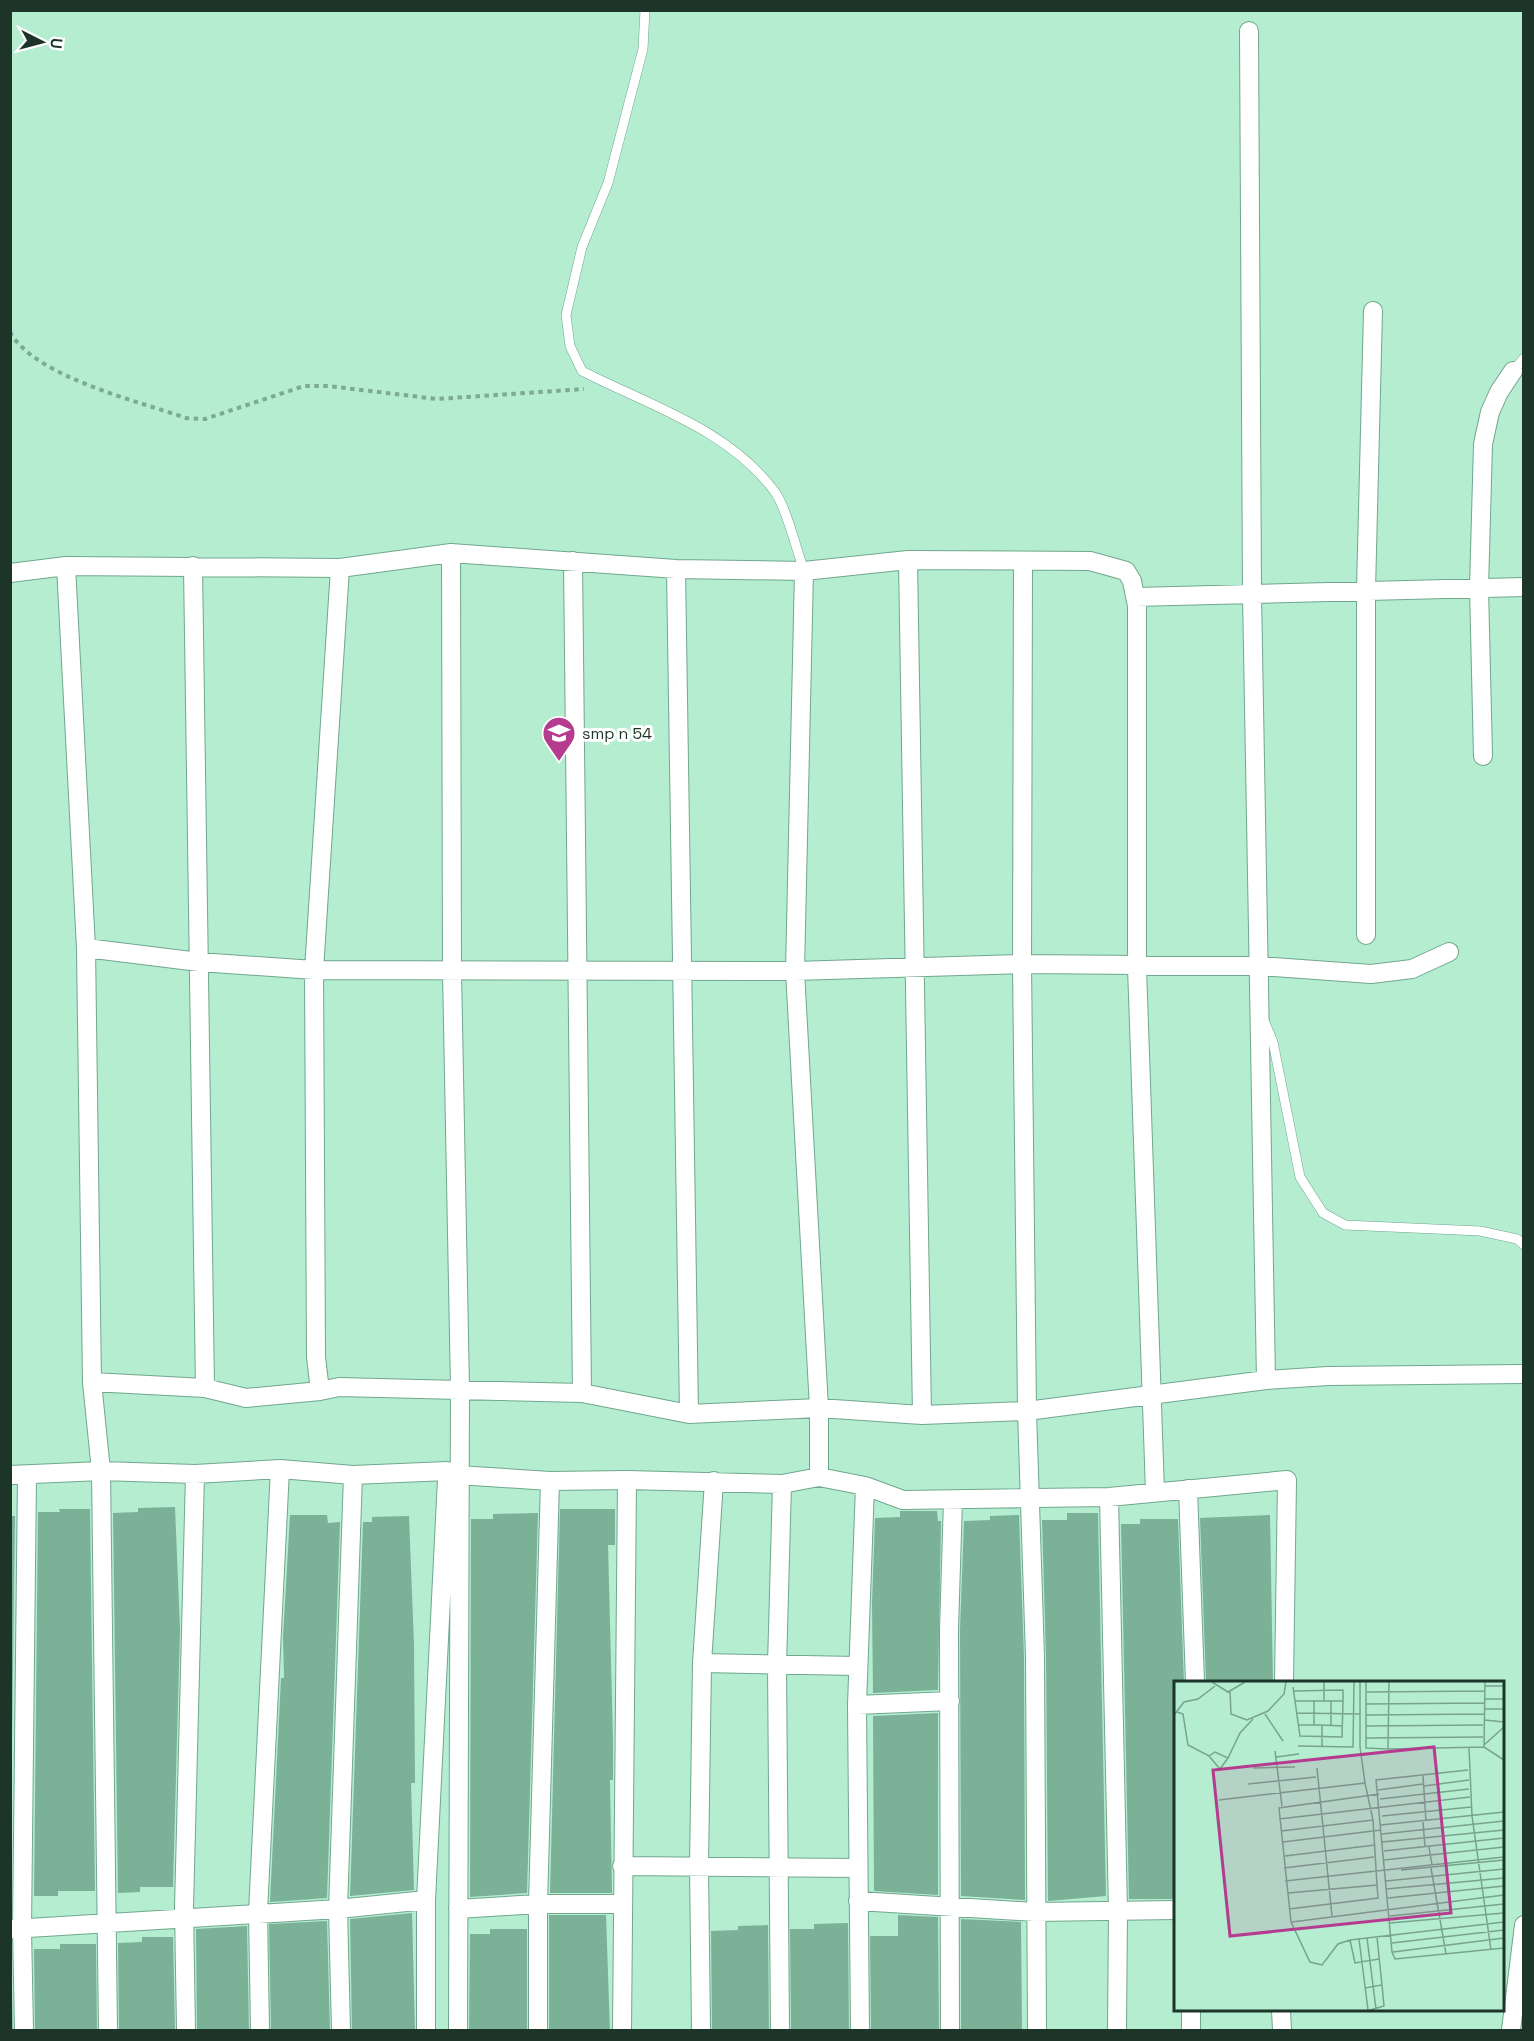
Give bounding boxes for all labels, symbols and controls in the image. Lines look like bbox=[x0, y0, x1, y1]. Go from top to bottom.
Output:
north arrow bbox=[12, 12, 72, 72]
text: U bbox=[45, 37, 67, 50]
school or university icon: smp n 54 bbox=[541, 715, 577, 762]
place label: smp n 54 bbox=[582, 723, 652, 744]
inset map bbox=[1174, 1681, 1504, 2011]

